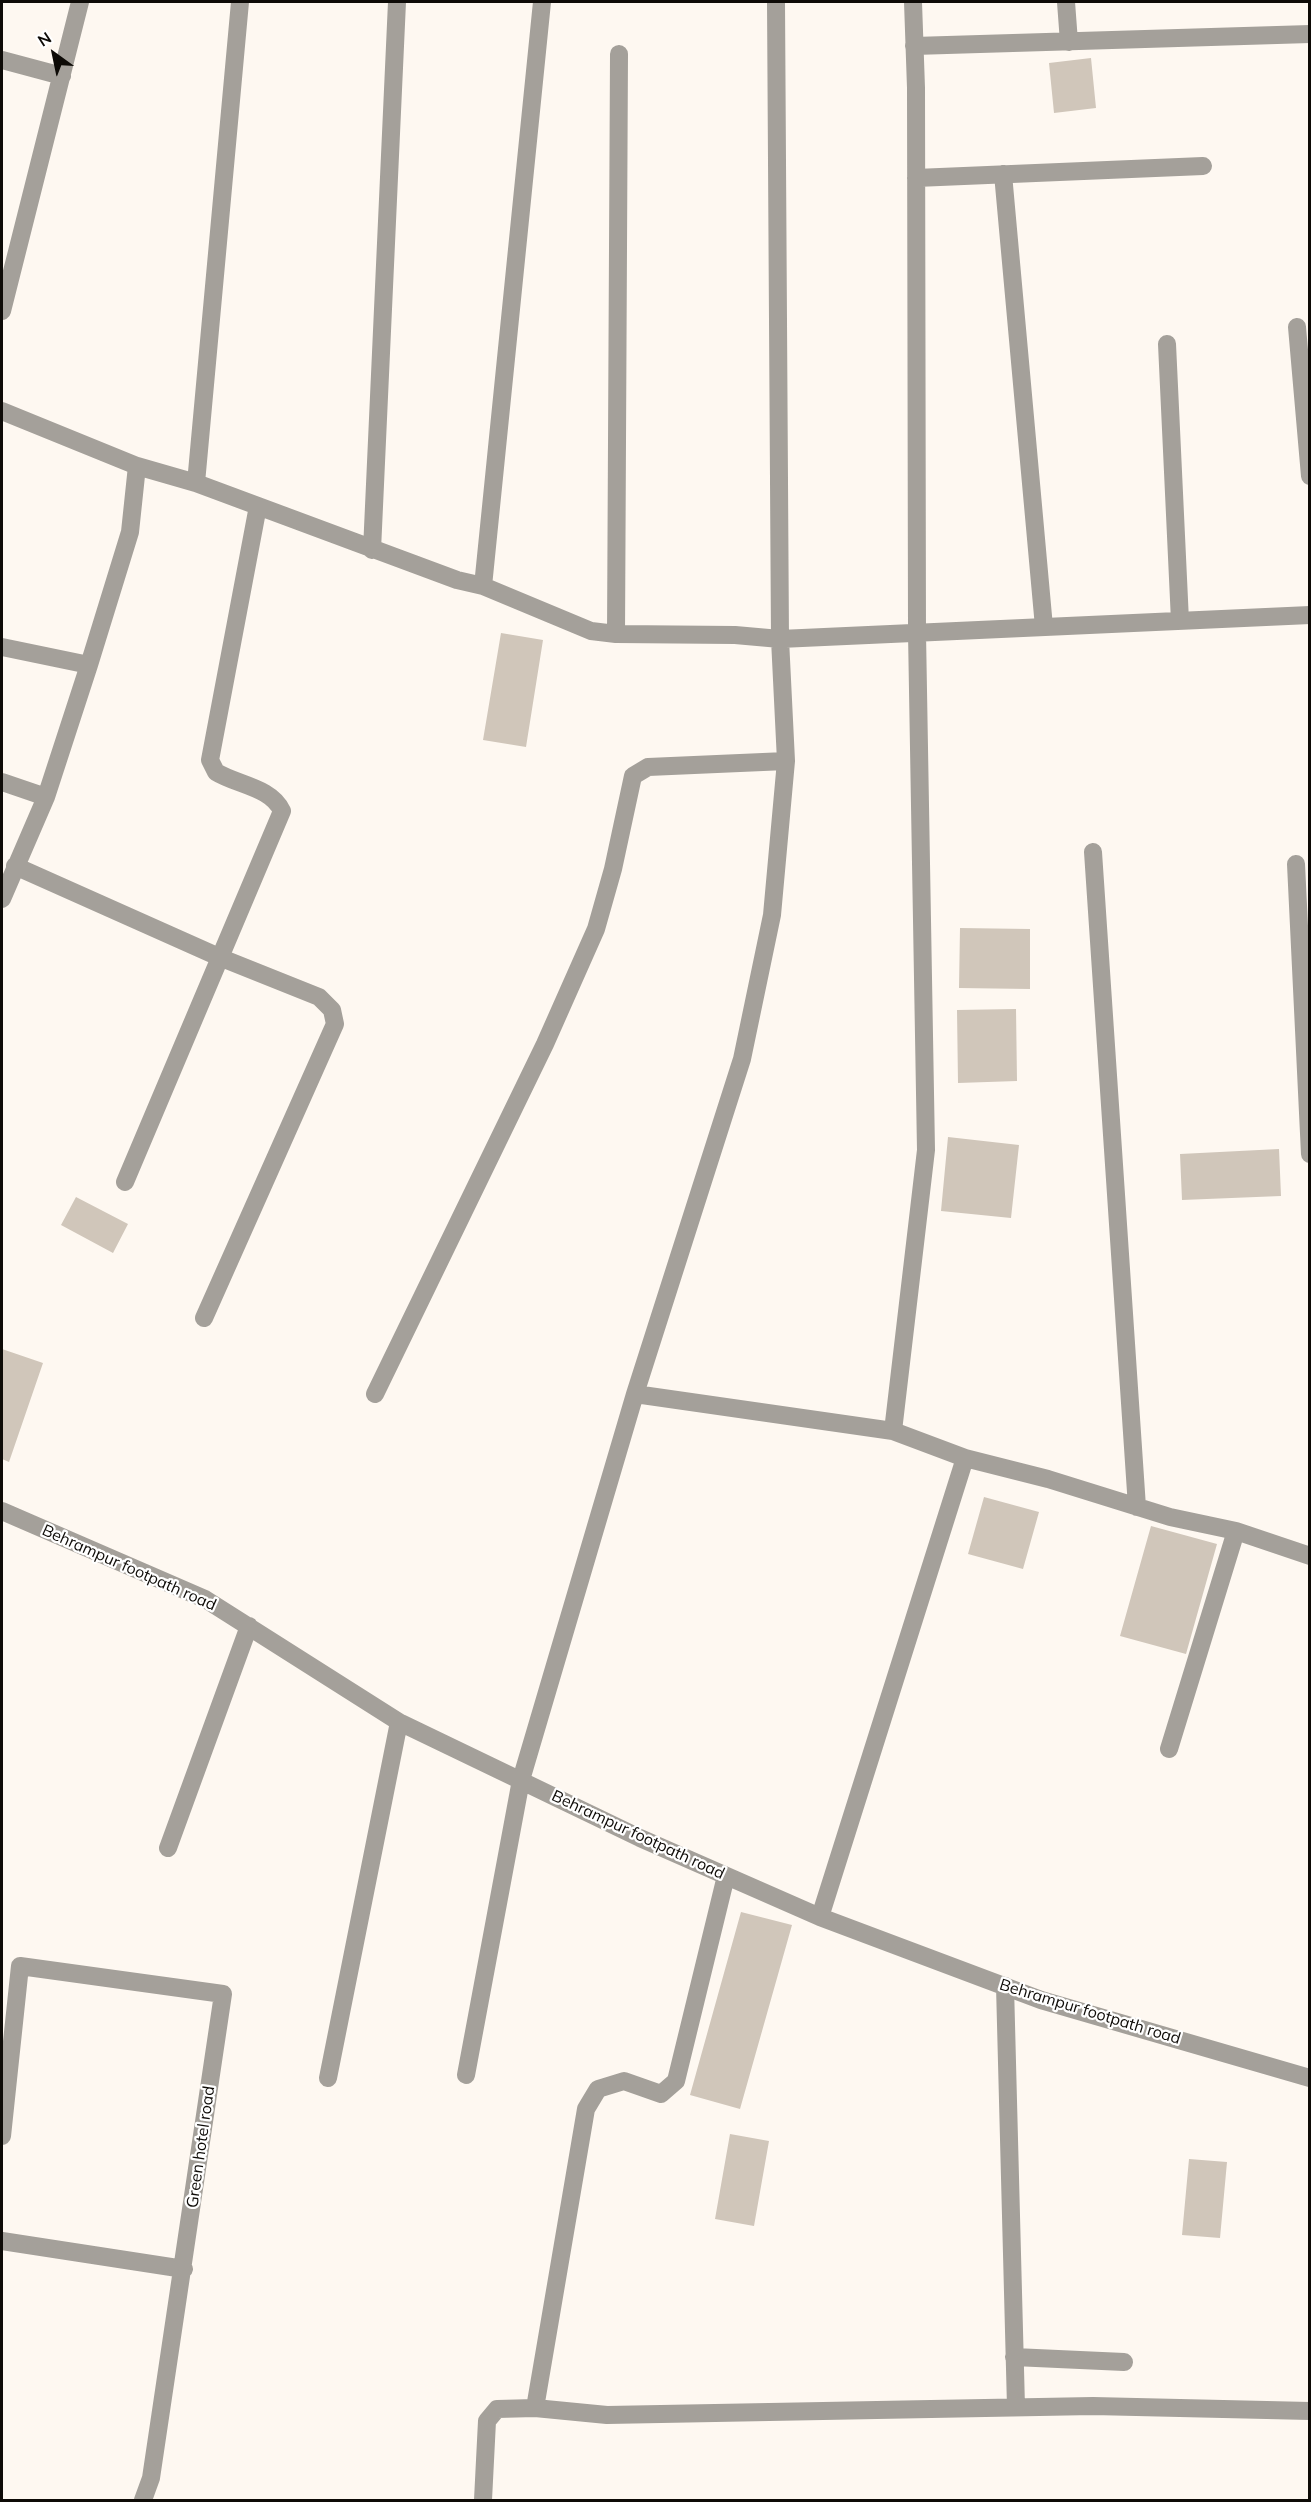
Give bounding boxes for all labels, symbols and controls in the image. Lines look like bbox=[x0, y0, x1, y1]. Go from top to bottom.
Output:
north arrow bbox=[24, 24, 84, 84]
text: N bbox=[34, 27, 55, 51]
street label: Behrampur footpath road bbox=[39, 1521, 219, 1615]
street label: Behrampur footpath road bbox=[549, 1786, 727, 1884]
street label: Behrampur footpath road bbox=[997, 1975, 1183, 2049]
street label: Green hotel road bbox=[183, 2085, 219, 2209]

